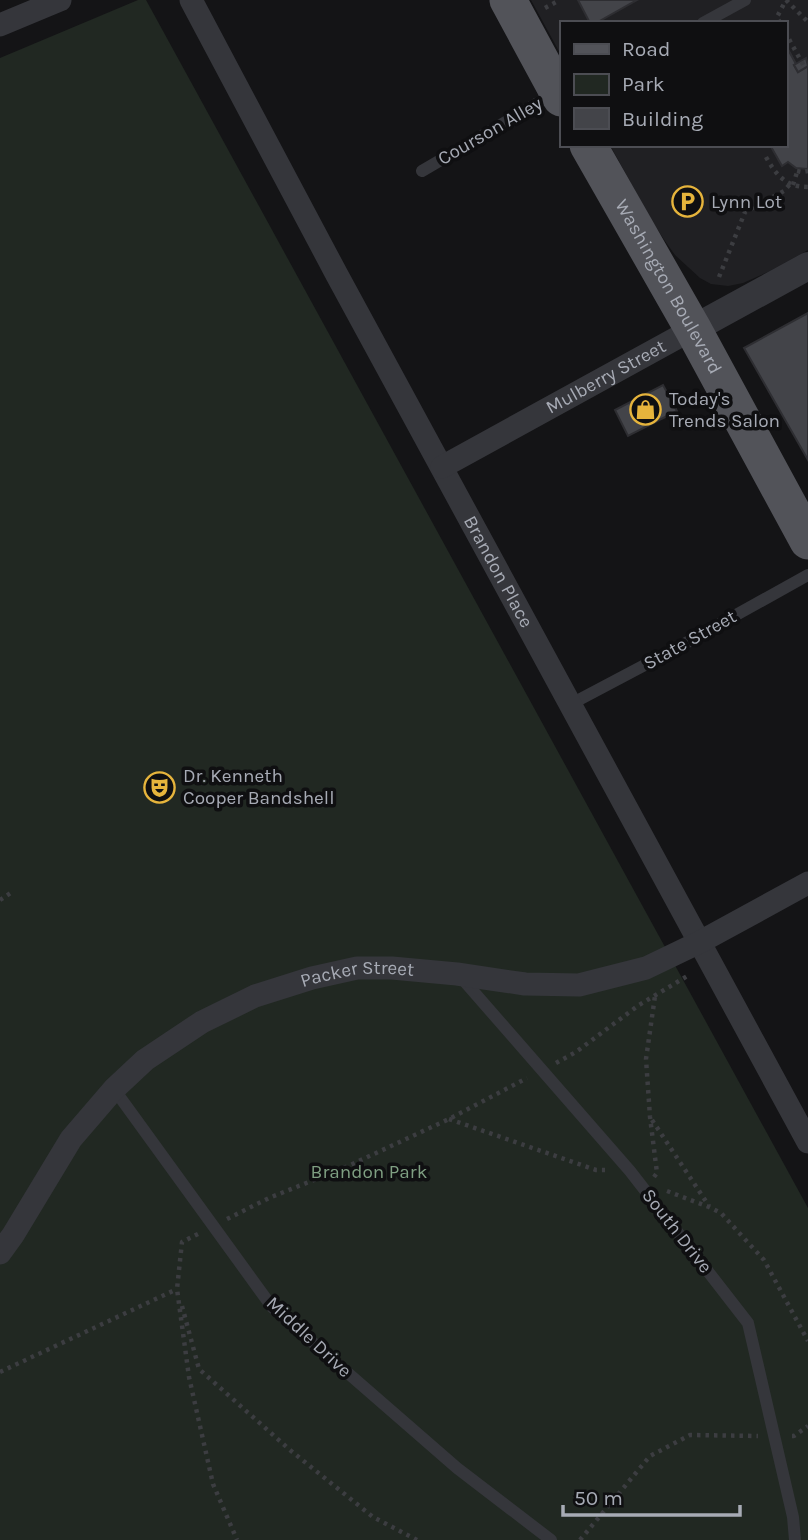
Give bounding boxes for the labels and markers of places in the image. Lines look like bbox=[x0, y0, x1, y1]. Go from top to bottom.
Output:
parking icon: Lynn Lot bbox=[671, 185, 705, 219]
place label: Lynn Lot bbox=[711, 191, 782, 213]
place label: Today's Trends Salon bbox=[669, 388, 780, 432]
shop icon: Today's Trends Salon bbox=[629, 393, 663, 427]
place label: Dr. Kenneth Cooper Bandshell bbox=[183, 765, 335, 809]
theatre icon: Dr. Kenneth Cooper Bandshell bbox=[143, 770, 177, 804]

